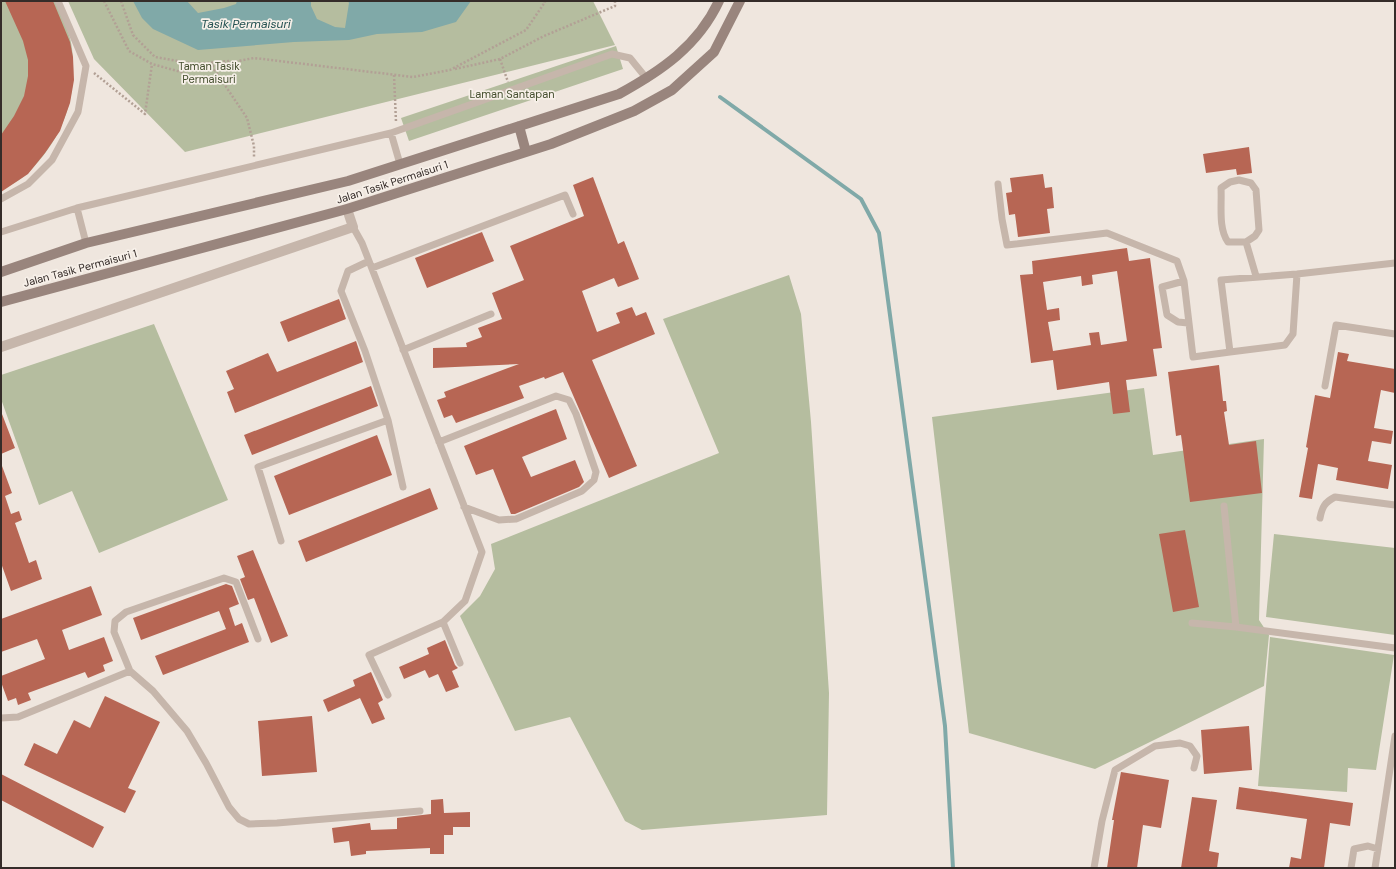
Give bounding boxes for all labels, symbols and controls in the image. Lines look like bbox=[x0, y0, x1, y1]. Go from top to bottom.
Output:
water label: Tasik Permaisuri bbox=[201, 16, 292, 32]
park label: Taman Tasik Permaisuri bbox=[178, 59, 240, 86]
park label: Laman Santapan bbox=[470, 87, 554, 101]
street label: Jalan Tasik Permaisuri 1 bbox=[334, 157, 450, 207]
street label: Jalan Tasik Permaisuri 1 bbox=[22, 246, 138, 290]

